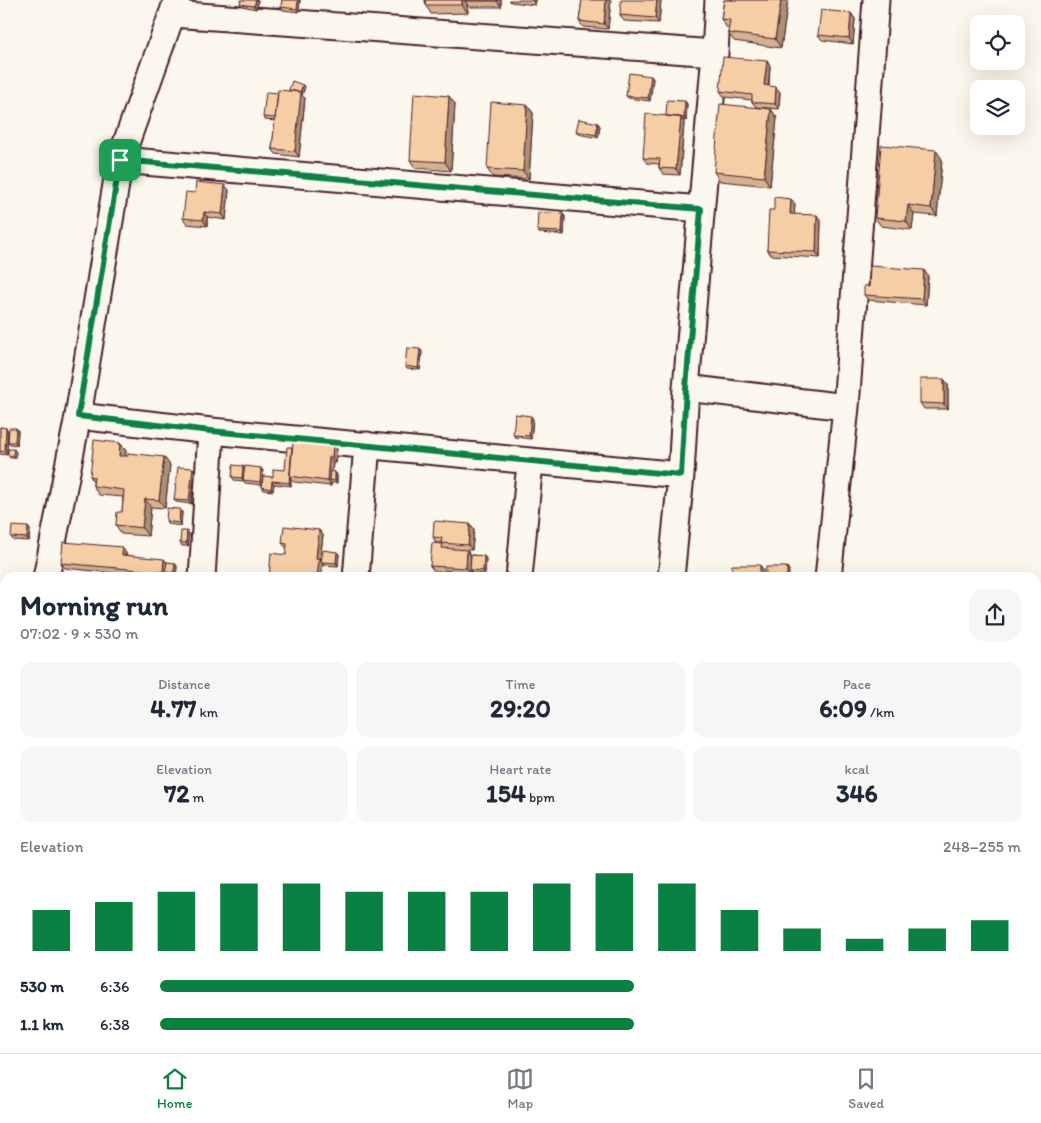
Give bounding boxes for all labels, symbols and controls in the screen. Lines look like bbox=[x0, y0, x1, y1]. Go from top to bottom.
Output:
map controls bbox=[970, 15, 1025, 135]
button: locate bbox=[970, 15, 1025, 70]
button: layers bbox=[970, 80, 1025, 135]
pin bbox=[99, 139, 141, 181]
icon: arrive bbox=[106, 146, 134, 174]
text: Morning run bbox=[20, 588, 168, 622]
button: share bbox=[969, 589, 1021, 641]
text: 07:02 · 9 × 530 m bbox=[20, 624, 138, 643]
text: Distance bbox=[158, 676, 210, 693]
text: Time bbox=[506, 676, 535, 693]
text: Pace bbox=[843, 676, 871, 693]
text: 4.77 bbox=[150, 693, 196, 723]
text: 29:20 bbox=[490, 693, 551, 723]
text: 6:09 bbox=[819, 693, 867, 723]
text: km bbox=[196, 704, 218, 721]
text: /km bbox=[867, 704, 895, 721]
text: Elevation bbox=[156, 761, 212, 778]
text: Heart rate bbox=[490, 761, 551, 778]
text: kcal bbox=[844, 761, 869, 778]
text: 72 bbox=[164, 778, 189, 808]
text: 154 bbox=[486, 778, 526, 808]
text: 346 bbox=[836, 778, 878, 808]
text: m bbox=[189, 789, 204, 806]
text: bpm bbox=[526, 789, 555, 806]
text: Elevation bbox=[20, 837, 84, 856]
text: 248–255 m bbox=[943, 837, 1021, 856]
text: 530 m bbox=[20, 977, 64, 996]
text: 6:36 bbox=[100, 977, 130, 996]
text: 1.1 km bbox=[20, 1015, 64, 1034]
text: 6:38 bbox=[100, 1015, 130, 1034]
tab: Home bbox=[157, 1065, 192, 1112]
tab: Map bbox=[506, 1065, 534, 1112]
tab: Saved bbox=[848, 1065, 884, 1112]

